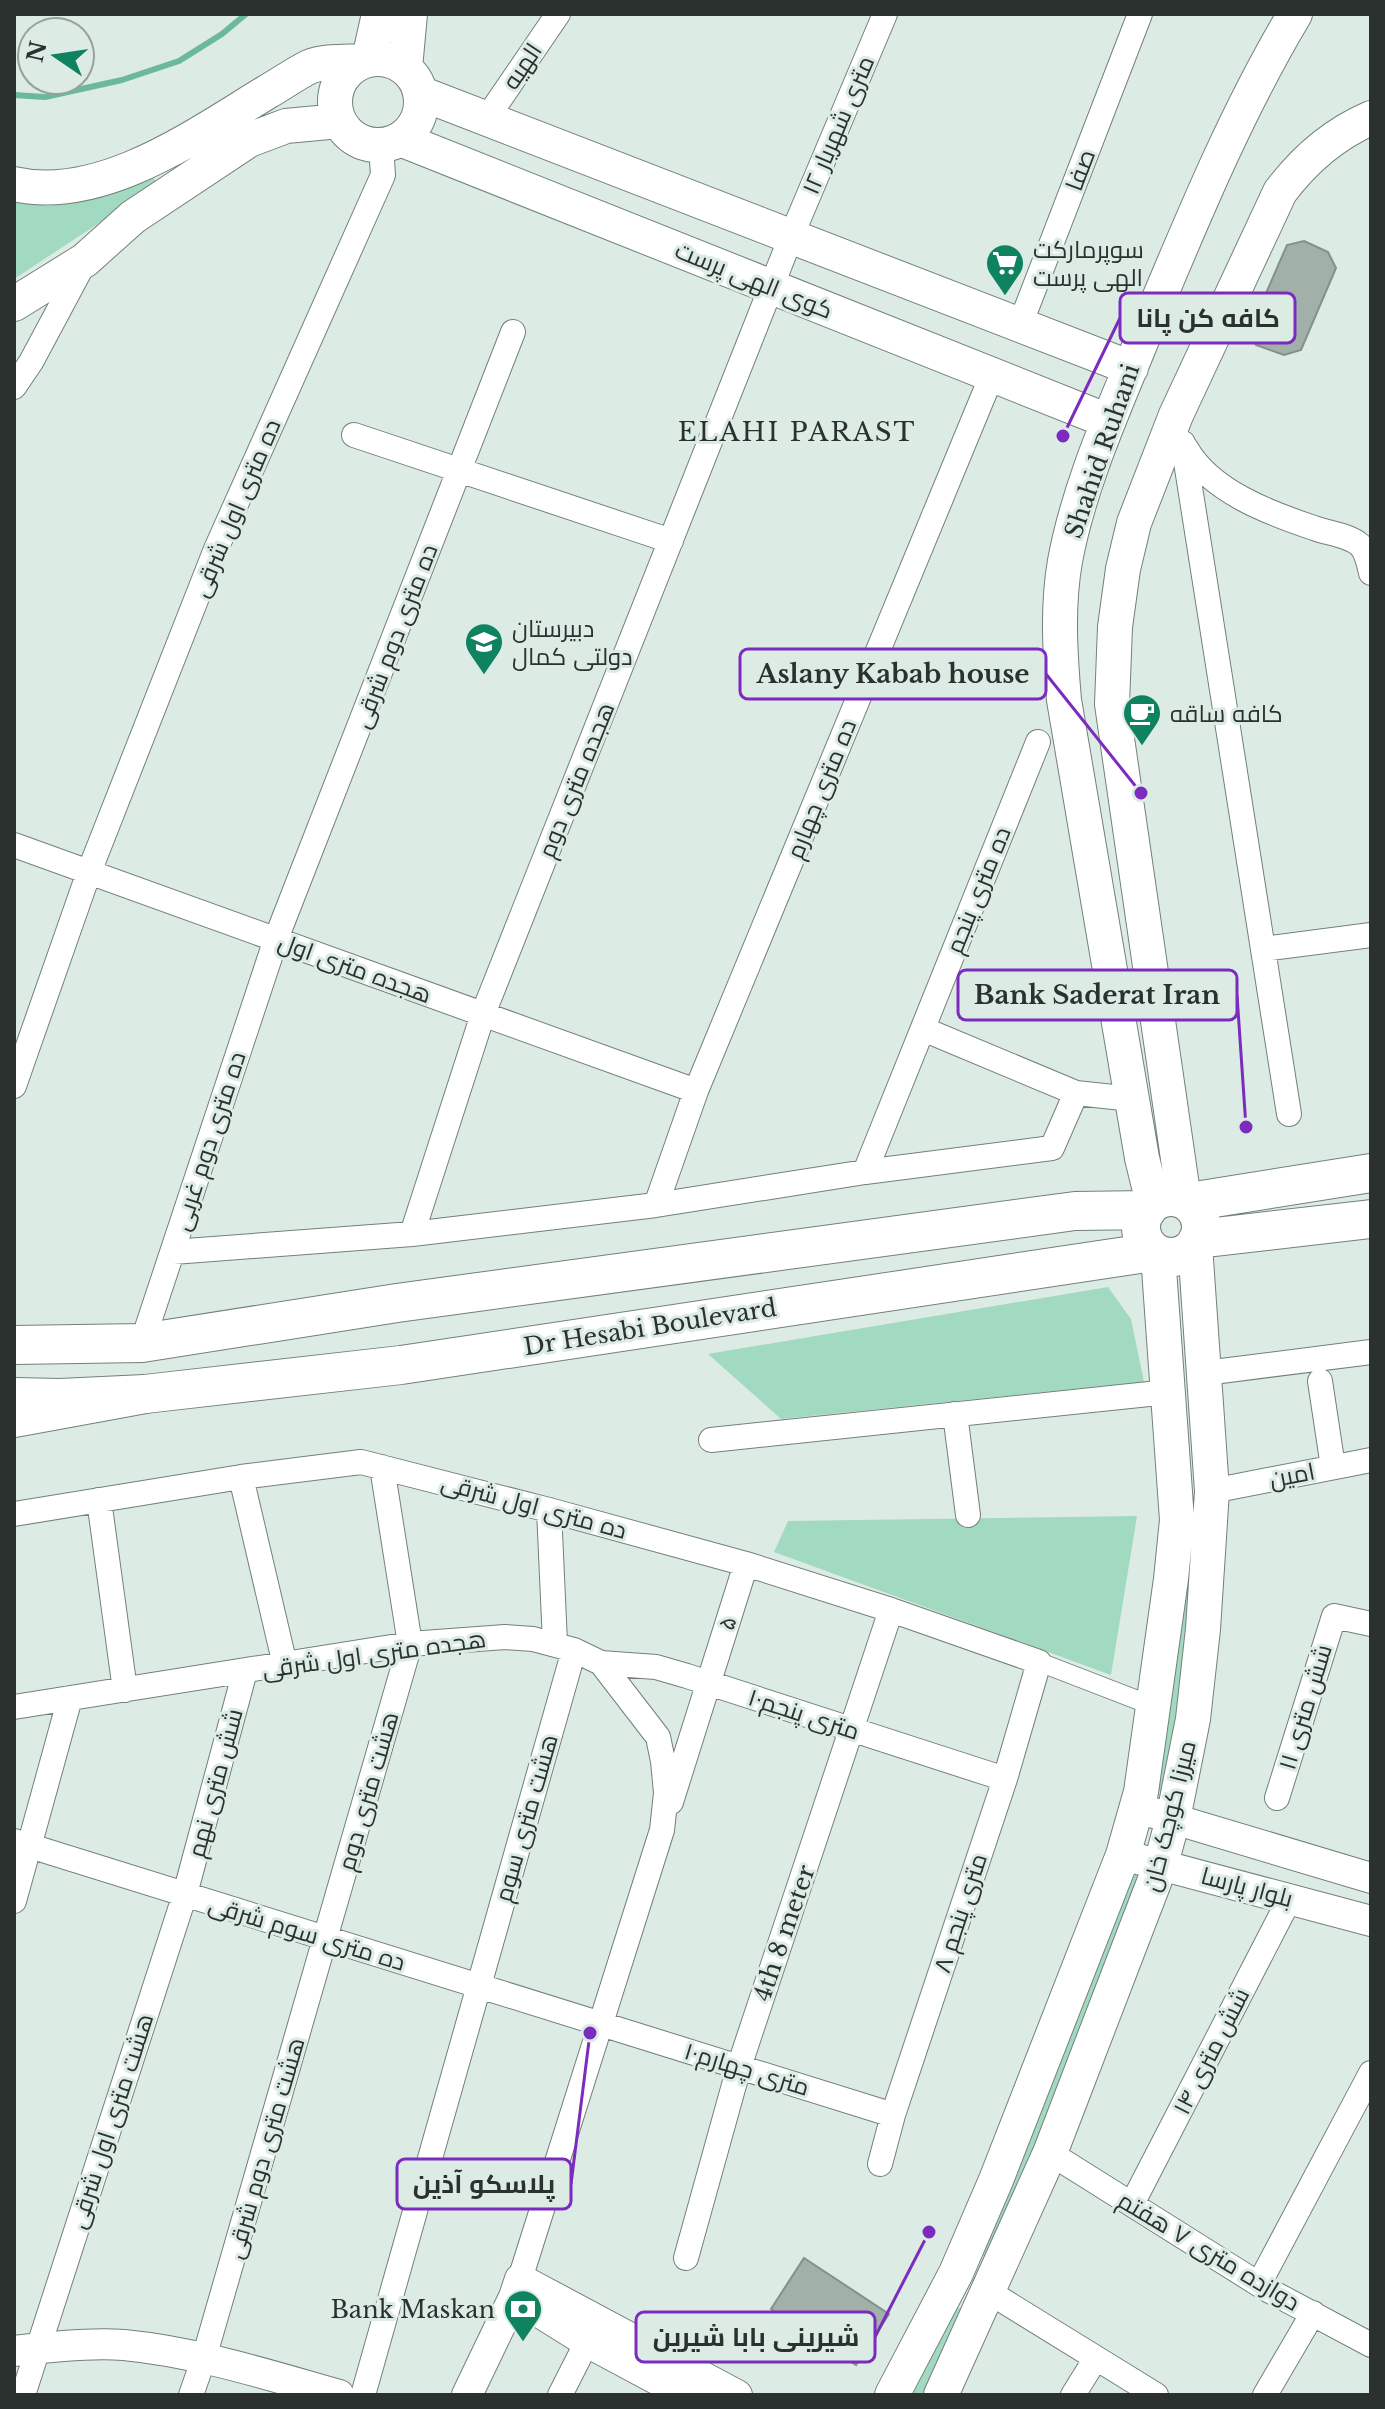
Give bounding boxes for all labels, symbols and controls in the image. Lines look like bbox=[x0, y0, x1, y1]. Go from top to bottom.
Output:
north arrow bbox=[16, 16, 96, 96]
street label: الهیه bbox=[496, 37, 548, 95]
text: N bbox=[22, 38, 53, 65]
street label: ۱۲ متری شهریار bbox=[796, 51, 880, 199]
street label: صفا bbox=[1059, 145, 1101, 195]
street label: کوی الهی پرست bbox=[670, 235, 837, 327]
place label: سوپرمارکت الهی پرست bbox=[1033, 235, 1144, 294]
supermarket icon: سوپرمارکت الهی پرست bbox=[984, 242, 1026, 297]
callout: کافه کن پانا bbox=[1120, 293, 1295, 343]
text: کافه کن پانا bbox=[1136, 302, 1280, 336]
street label: Shahid Ruhani bbox=[1059, 360, 1145, 542]
street label: ده متری اول شرقی bbox=[185, 415, 287, 601]
district label: ELAHI PARAST bbox=[678, 416, 916, 448]
street label: ده متری دوم شرقی bbox=[347, 540, 445, 733]
place label: دبیرستان دولتی کمال bbox=[512, 614, 633, 671]
school or university icon: دبیرستان دولتی کمال bbox=[463, 621, 505, 676]
callout: Aslany Kabab house bbox=[740, 649, 1046, 699]
text: Aslany Kabab house bbox=[755, 658, 1030, 690]
cafe icon: کافه ساقه bbox=[1121, 692, 1163, 747]
street label: هجده متری دوم bbox=[532, 698, 622, 863]
place label: کافه ساقه bbox=[1170, 699, 1283, 728]
street label: ده متری چهارم bbox=[780, 715, 864, 864]
street label: ده متری پنجم bbox=[939, 822, 1018, 958]
street label: هجده متری اول bbox=[274, 927, 436, 1009]
callout: Bank Saderat Iran bbox=[958, 970, 1237, 1020]
text: Bank Saderat Iran bbox=[974, 979, 1220, 1011]
street label: ده متری دوم غربی bbox=[166, 1048, 253, 1235]
street label: Dr Hesabi Boulevard bbox=[521, 1293, 779, 1361]
street label: امین bbox=[1267, 1456, 1317, 1494]
street label: ده متری اول شرقی bbox=[438, 1467, 630, 1545]
street label: ۵ bbox=[711, 1612, 743, 1634]
street label: هجده متری اول شرقی bbox=[260, 1624, 488, 1684]
street label: شش متری ۱۱ bbox=[1272, 1641, 1338, 1773]
street label: ۱۰متری پنجم bbox=[744, 1682, 863, 1747]
street label: شش متری نهم bbox=[181, 1705, 251, 1861]
street label: هشت متری دوم bbox=[331, 1708, 406, 1874]
street label: هشت متری سوم bbox=[488, 1731, 566, 1906]
street label: میرزا کوچک خان bbox=[1136, 1738, 1204, 1895]
street label: ۸ متری پنجم bbox=[927, 1850, 995, 1977]
street label: 4th 8 meter bbox=[747, 1861, 821, 2005]
street label: بلوار پارسا bbox=[1197, 1861, 1296, 1915]
street label: ده متری سوم شرقی bbox=[205, 1889, 409, 1979]
street label: شش متری ۱۴ bbox=[1167, 1983, 1255, 2119]
street label: هشت متری اول شرقی bbox=[63, 2010, 159, 2232]
street label: هشت متری دوم شرقی bbox=[220, 2034, 312, 2262]
street label: ۱۰متری چهارم bbox=[680, 2036, 813, 2104]
callout: پلاسکو آذین bbox=[397, 2159, 571, 2209]
text: پلاسکو آذین bbox=[413, 2168, 555, 2202]
street label: دوازده متری ۷ هفتم bbox=[1112, 2185, 1305, 2318]
bank icon: Bank Maskan bbox=[502, 2288, 544, 2343]
place label: Bank Maskan bbox=[330, 2295, 495, 2324]
callout: شیرینی بابا شیرین bbox=[636, 2312, 875, 2362]
text: شیرینی بابا شیرین bbox=[653, 2321, 859, 2353]

